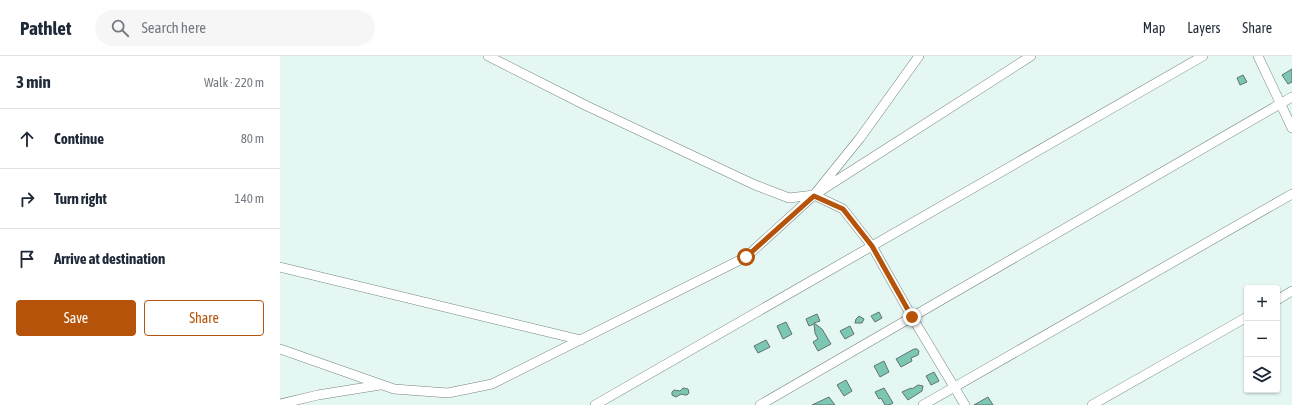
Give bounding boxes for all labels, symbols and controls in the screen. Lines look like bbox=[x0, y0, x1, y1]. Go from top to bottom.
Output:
search box bbox=[95, 10, 375, 46]
text: Pathlet bbox=[20, 17, 71, 39]
icon: search bbox=[109, 17, 131, 39]
text: Search here bbox=[141, 19, 206, 36]
text: Map bbox=[1143, 20, 1165, 36]
text: Layers bbox=[1187, 20, 1220, 36]
text: Share bbox=[1242, 20, 1272, 36]
text: 3 min bbox=[16, 72, 51, 92]
text: Walk · 220 m bbox=[204, 75, 264, 90]
icon: ahead bbox=[16, 128, 38, 150]
text: Continue bbox=[54, 130, 104, 147]
text: 80 m bbox=[241, 131, 264, 146]
icon: right bbox=[16, 188, 38, 210]
text: Turn right bbox=[54, 190, 107, 207]
text: 140 m bbox=[235, 191, 264, 206]
icon: arrive bbox=[16, 248, 38, 270]
route start bbox=[737, 248, 755, 266]
text: Arrive at destination bbox=[54, 250, 165, 267]
map controls bbox=[1244, 285, 1280, 393]
button: + bbox=[1244, 285, 1280, 321]
button: Save bbox=[16, 300, 136, 336]
button: Share bbox=[144, 300, 264, 336]
route end bbox=[903, 308, 921, 326]
button: − bbox=[1244, 321, 1280, 357]
button: layers bbox=[1244, 357, 1280, 393]

